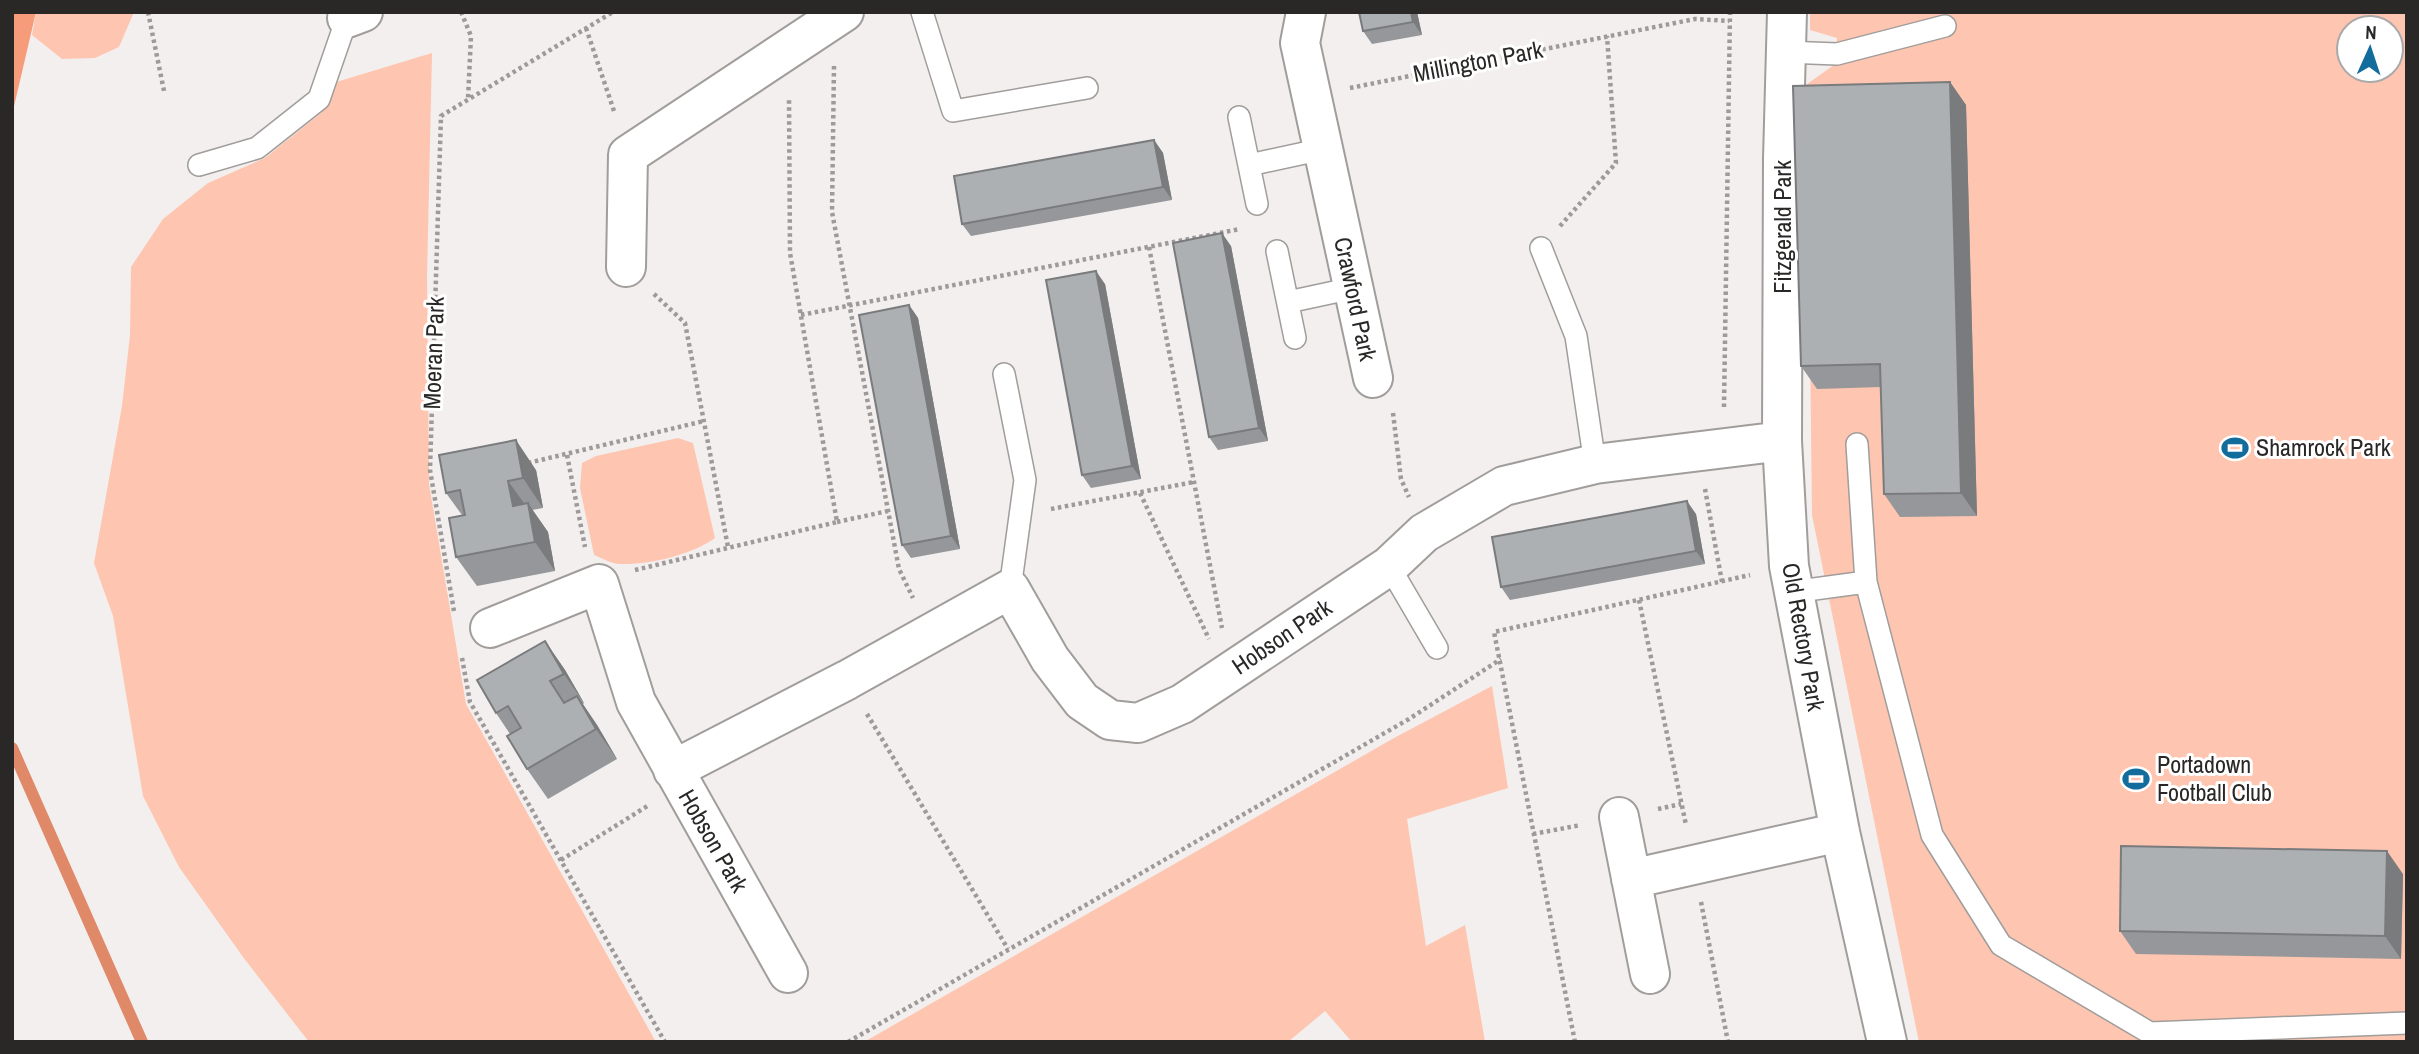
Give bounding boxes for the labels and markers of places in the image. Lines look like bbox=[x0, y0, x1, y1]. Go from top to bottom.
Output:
place label: Shamrock Park bbox=[2256, 431, 2391, 463]
sports icon: Shamrock Park bbox=[2220, 433, 2250, 463]
place label: Portadown Football Club bbox=[2157, 748, 2272, 808]
sports icon: Portadown Football Club bbox=[2121, 764, 2151, 794]

